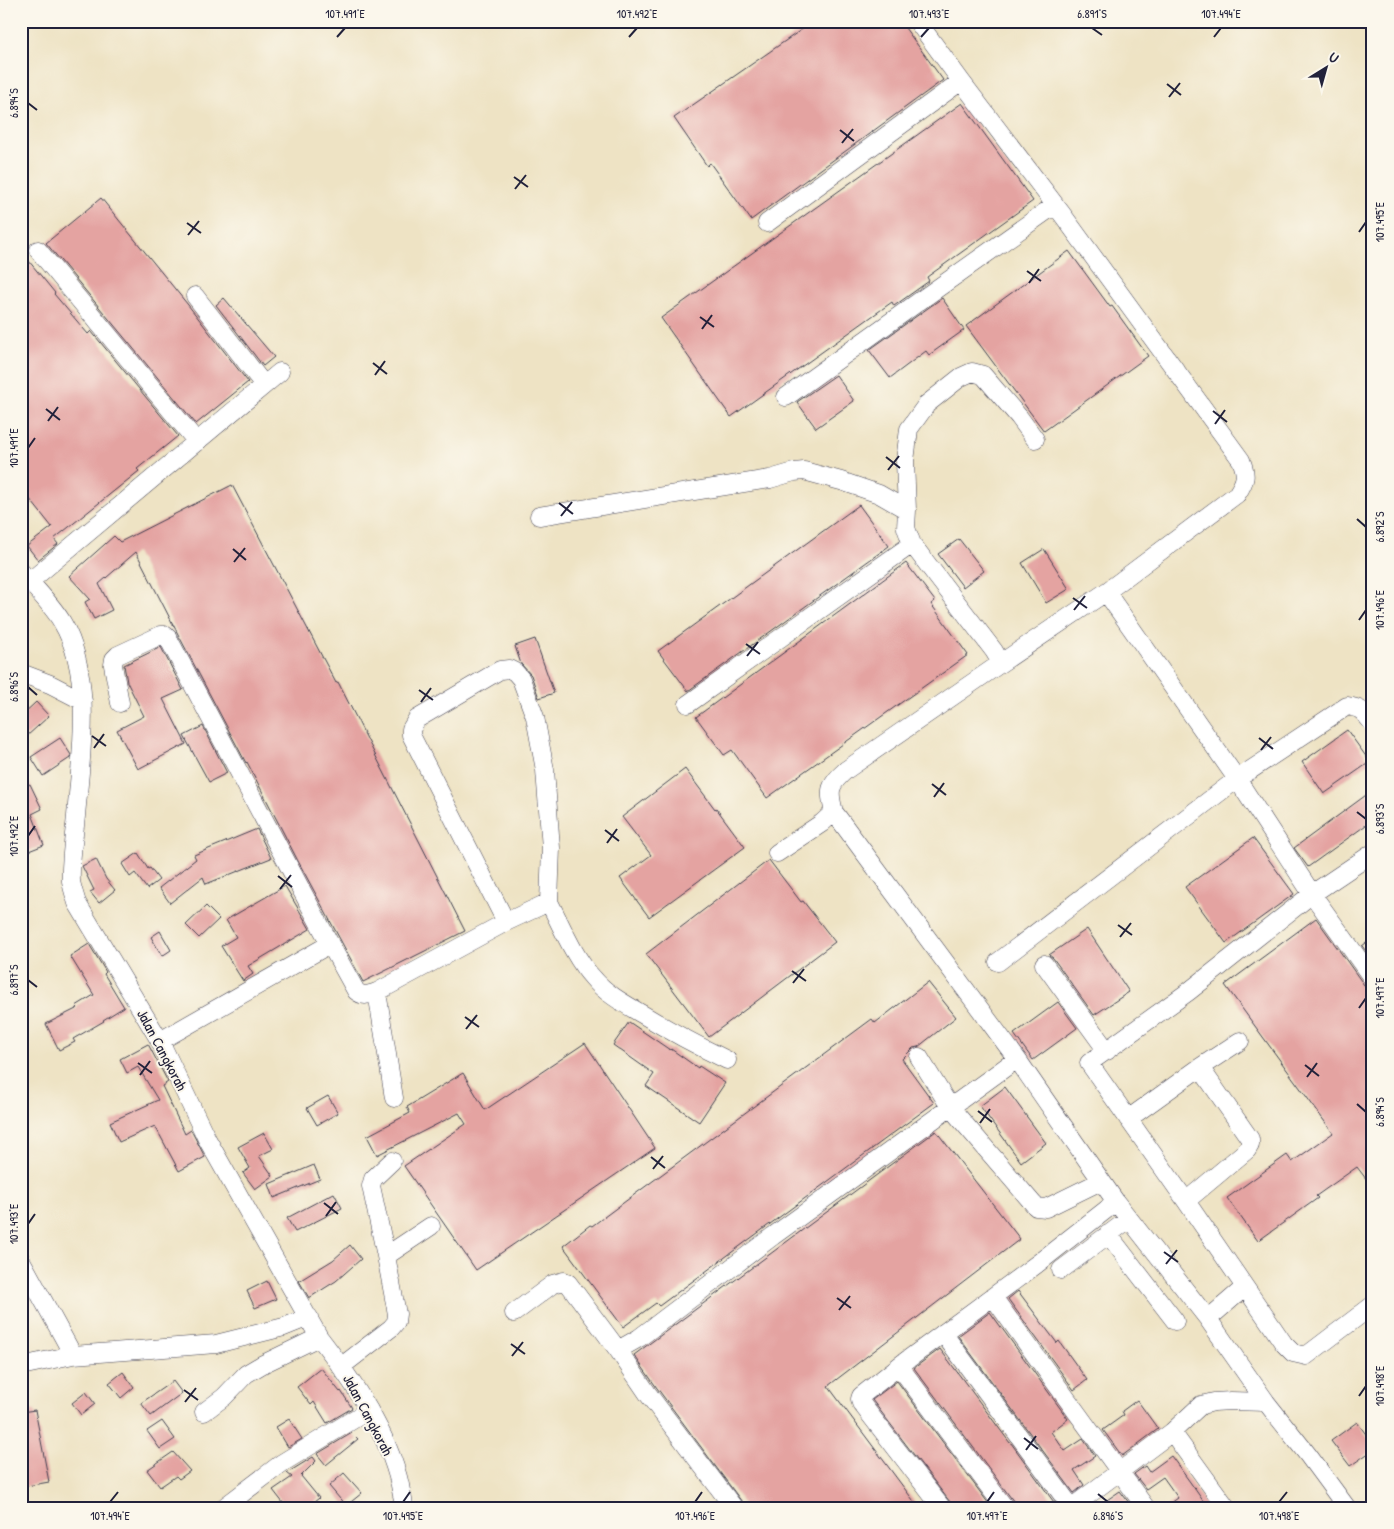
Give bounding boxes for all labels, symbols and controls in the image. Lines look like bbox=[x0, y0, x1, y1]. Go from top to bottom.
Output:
text: 107.491°E bbox=[325, 5, 365, 22]
text: 107.492°E bbox=[617, 5, 658, 22]
text: 107.493°E bbox=[909, 5, 950, 22]
text: 6.891°S bbox=[1077, 5, 1107, 22]
text: 107.494°E bbox=[1201, 5, 1242, 22]
north arrow bbox=[1302, 42, 1352, 92]
text: U bbox=[1325, 47, 1343, 67]
text: 6.894°S bbox=[5, 88, 22, 118]
text: 107.495°E bbox=[1371, 201, 1388, 242]
text: 107.491°E bbox=[5, 428, 22, 468]
text: 6.892°S bbox=[1371, 511, 1388, 542]
text: 107.496°E bbox=[1371, 589, 1388, 630]
text: 6.896°S bbox=[5, 671, 22, 702]
text: 6.893°S bbox=[1371, 803, 1388, 834]
text: 107.492°E bbox=[5, 815, 22, 856]
text: 6.897°S bbox=[5, 964, 22, 996]
text: 107.497°E bbox=[1371, 977, 1388, 1019]
street label: Jalan Cangkorah bbox=[132, 1005, 193, 1094]
text: 6.894°S bbox=[1371, 1097, 1388, 1127]
text: 107.493°E bbox=[5, 1203, 22, 1244]
text: 107.498°E bbox=[1371, 1365, 1388, 1406]
street label: Jalan Cangkorah bbox=[338, 1370, 399, 1459]
text: 107.494°E bbox=[90, 1507, 131, 1524]
text: 107.495°E bbox=[383, 1507, 424, 1524]
text: 107.496°E bbox=[675, 1507, 716, 1524]
text: 107.497°E bbox=[966, 1507, 1008, 1524]
text: 6.896°S bbox=[1093, 1507, 1124, 1524]
text: 107.498°E bbox=[1259, 1507, 1300, 1524]

